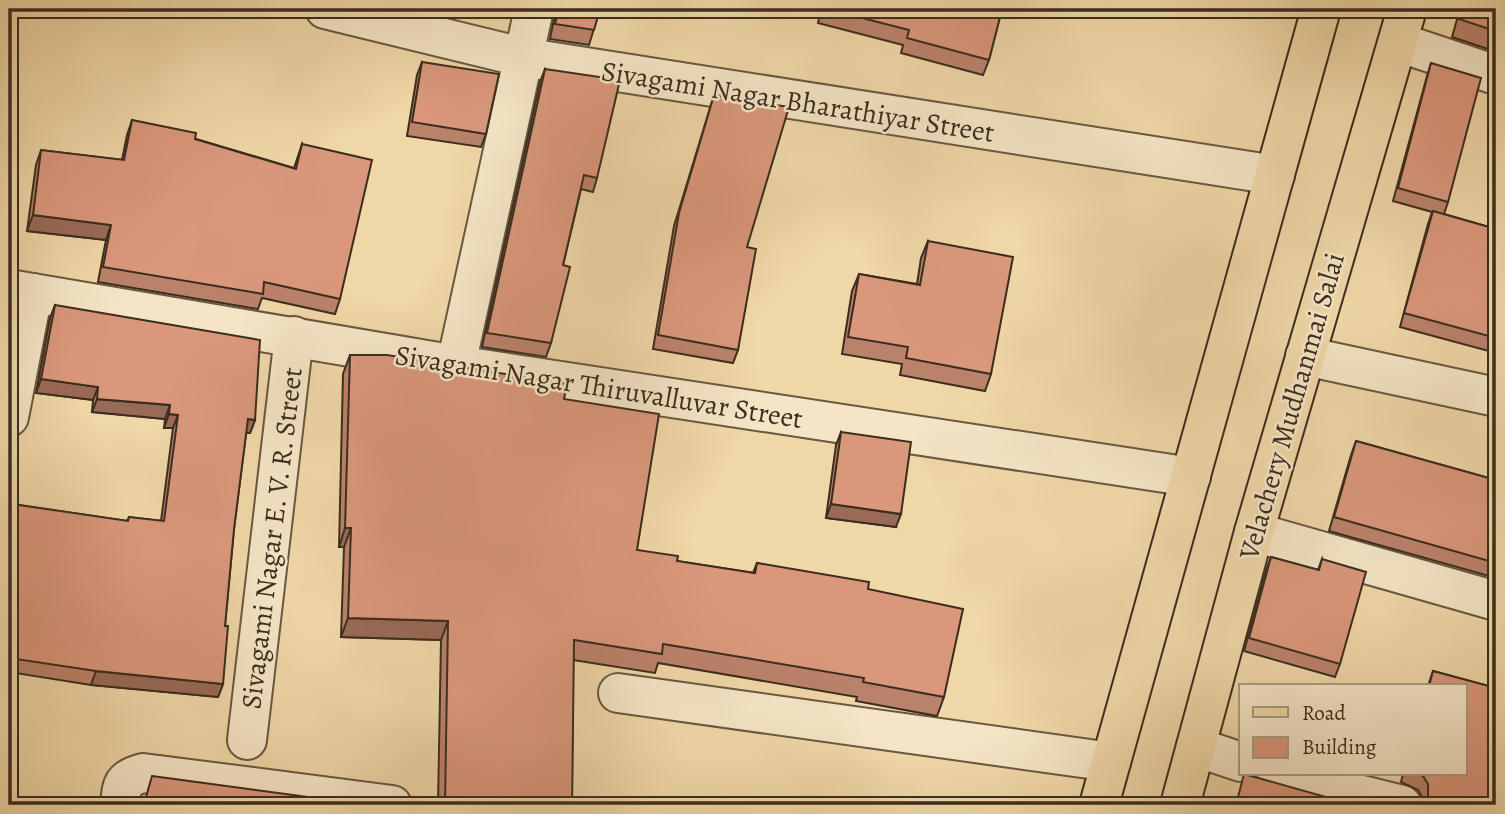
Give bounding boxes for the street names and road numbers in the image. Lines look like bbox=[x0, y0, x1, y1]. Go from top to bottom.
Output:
street label: Sivagami Nagar Bharathiyar Street bbox=[599, 52, 997, 152]
street label: Velachery Mudhanmai Salai bbox=[1230, 248, 1354, 565]
street label: Sivagami Nagar Thiruvalluvar Street bbox=[392, 336, 805, 438]
street label: Sivagami Nagar E. V. R. Street bbox=[232, 365, 312, 711]

